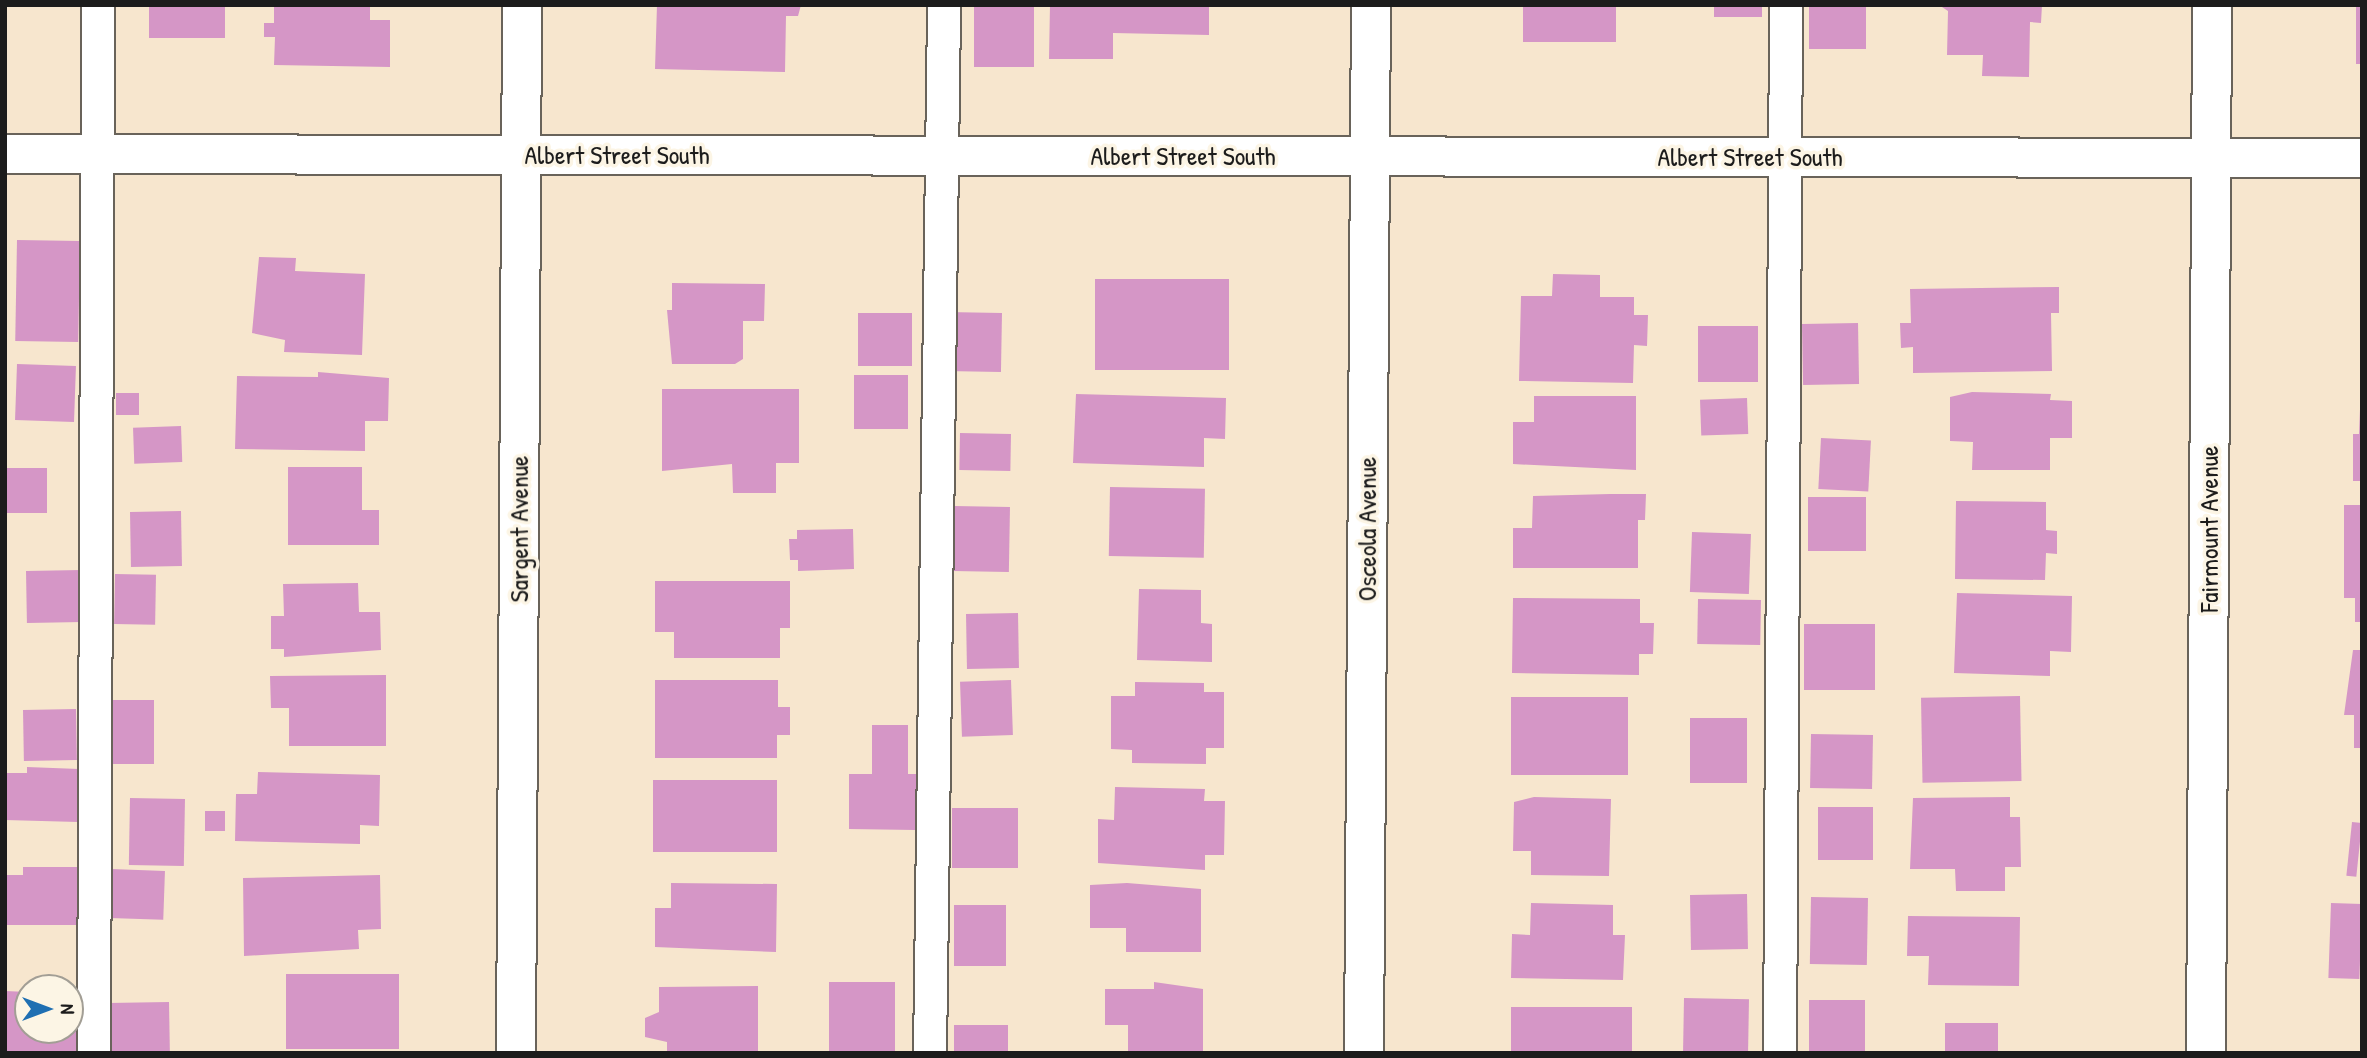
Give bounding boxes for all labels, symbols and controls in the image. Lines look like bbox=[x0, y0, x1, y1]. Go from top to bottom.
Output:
street label: Albert Street South bbox=[525, 139, 709, 171]
street label: Albert Street South bbox=[1091, 140, 1275, 172]
street label: Albert Street South bbox=[1658, 141, 1842, 173]
street label: Fairmount Avenue bbox=[2193, 446, 2225, 612]
street label: Sargent Avenue bbox=[503, 456, 535, 602]
street label: Osceola Avenue bbox=[1351, 457, 1383, 601]
north arrow bbox=[14, 974, 84, 1044]
text: N bbox=[55, 1004, 81, 1014]

